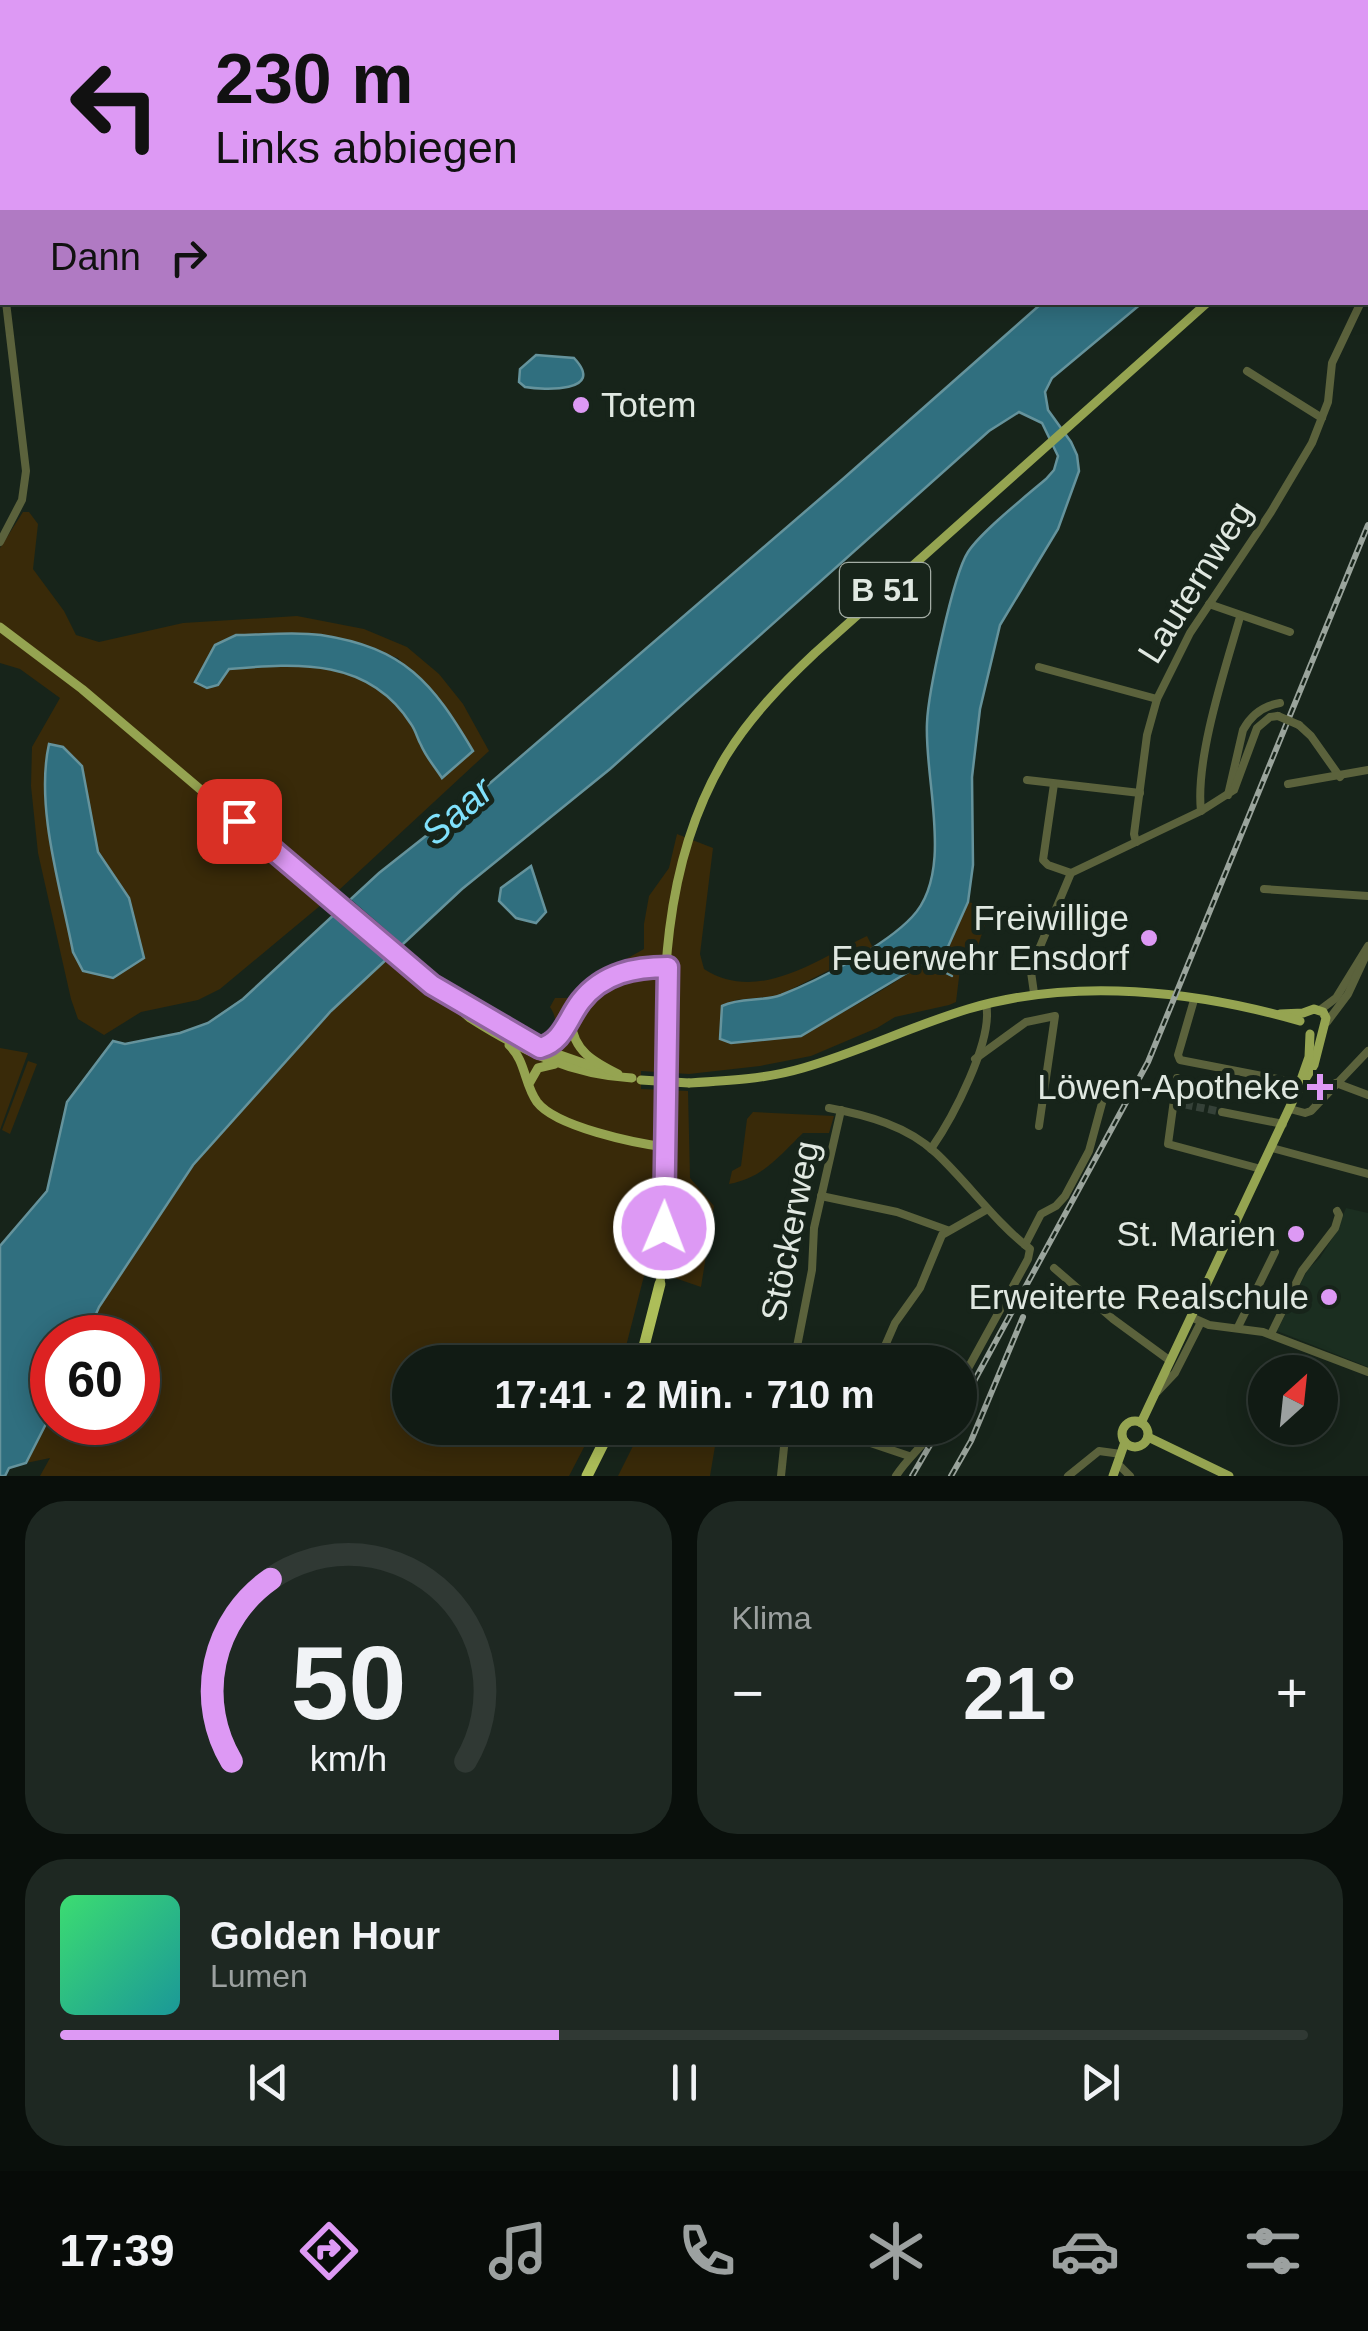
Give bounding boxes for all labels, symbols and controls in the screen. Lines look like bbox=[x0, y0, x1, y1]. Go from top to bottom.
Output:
icon: left bbox=[50, 40, 180, 170]
text: 230 m bbox=[215, 40, 413, 118]
text: Links abbiegen bbox=[215, 122, 518, 173]
icon: right bbox=[161, 230, 216, 285]
text: Dann bbox=[50, 236, 141, 278]
place label: Totem bbox=[601, 385, 696, 424]
marker: Totem bbox=[570, 394, 592, 416]
street label: Lauternweg bbox=[1130, 494, 1260, 670]
road number: B 51 bbox=[840, 563, 930, 617]
water label: Saar bbox=[413, 768, 502, 853]
pin bbox=[197, 779, 282, 864]
icon: arrive bbox=[212, 794, 267, 849]
place label: Freiwillige Feuerwehr Ensdorf bbox=[831, 898, 1129, 977]
marker: Freiwillige Feuerwehr Ensdorf bbox=[1138, 927, 1160, 949]
place label: Löwen-Apotheke bbox=[1037, 1067, 1300, 1106]
marker: Löwen-Apotheke bbox=[1309, 1076, 1331, 1098]
street label: Stöckerweg bbox=[753, 1137, 826, 1324]
position arrow bbox=[612, 1176, 716, 1280]
place label: St. Marien bbox=[1117, 1214, 1276, 1253]
marker: St. Marien bbox=[1285, 1223, 1307, 1245]
place label: Erweiterte Realschule bbox=[969, 1277, 1309, 1316]
marker: Erweiterte Realschule bbox=[1318, 1286, 1340, 1308]
speed limit sign: 60 bbox=[30, 1315, 160, 1445]
north arrow bbox=[1248, 1355, 1338, 1445]
map controls bbox=[1248, 1355, 1338, 1445]
text: 17:41 · 2 Min. · 710 m bbox=[494, 1374, 875, 1416]
text: Klima bbox=[732, 1600, 812, 1636]
text: 50 bbox=[290, 1625, 406, 1741]
text: 21° bbox=[963, 1651, 1076, 1735]
text: − bbox=[732, 1662, 764, 1724]
text: + bbox=[1276, 1662, 1308, 1724]
text: km/h bbox=[310, 1739, 387, 1779]
text: Golden Hour bbox=[210, 1915, 440, 1957]
text: Lumen bbox=[210, 1958, 308, 1994]
icon: previous bbox=[241, 2055, 296, 2110]
icon: pause bbox=[657, 2055, 712, 2110]
icon: next bbox=[1073, 2055, 1128, 2110]
icon: directions bbox=[294, 2216, 364, 2286]
icon: music bbox=[483, 2216, 553, 2286]
icon: phone bbox=[672, 2216, 742, 2286]
icon: climate bbox=[861, 2216, 931, 2286]
icon: car bbox=[1050, 2216, 1120, 2286]
icon: filters bbox=[1238, 2216, 1308, 2286]
text: 17:39 bbox=[59, 2225, 175, 2276]

